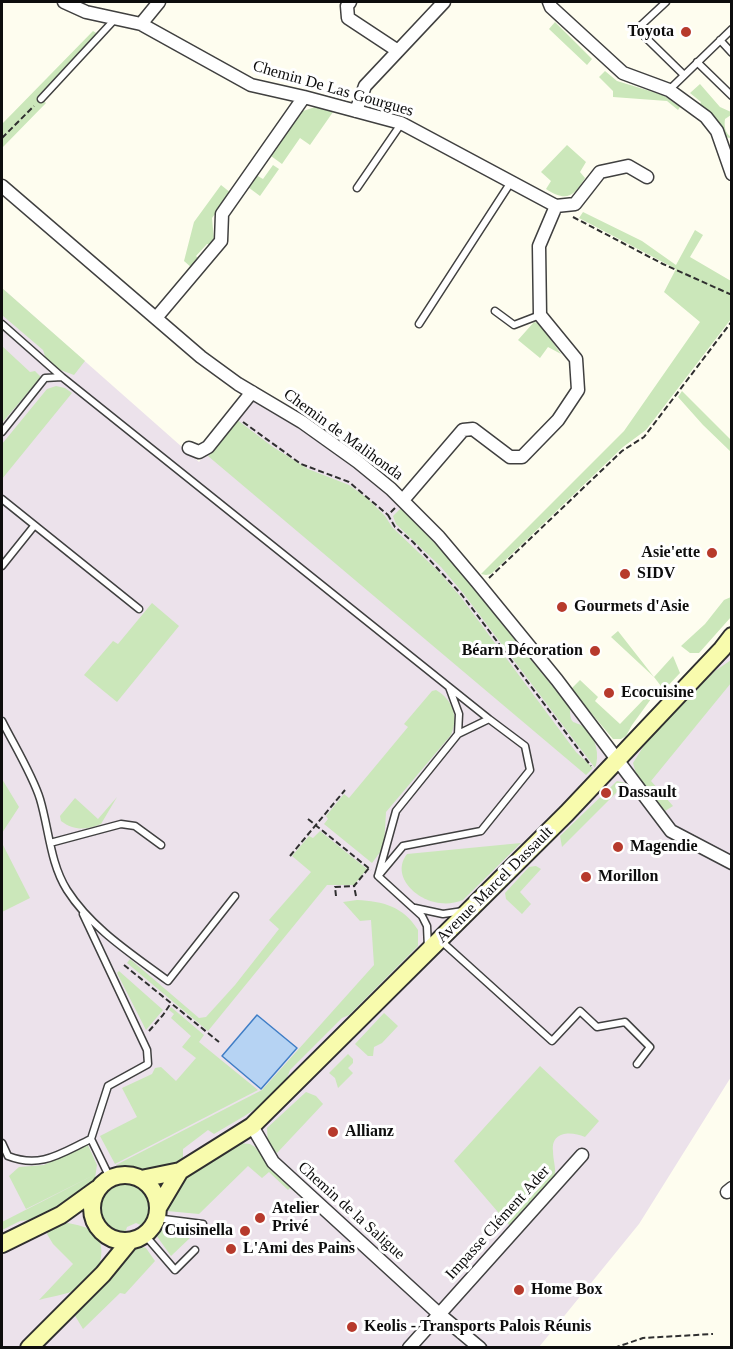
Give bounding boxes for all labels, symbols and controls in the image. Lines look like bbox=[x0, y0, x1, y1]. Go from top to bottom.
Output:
place label: Toyota bbox=[627, 22, 674, 42]
marker: Toyota bbox=[679, 25, 693, 39]
street label: Chemin De Las Gourgues bbox=[250, 57, 416, 121]
street label: Chemin de Malihonda bbox=[279, 385, 407, 485]
place label: Asie'ette bbox=[641, 543, 700, 563]
marker: Asie'ette bbox=[705, 546, 719, 560]
place label: SIDV bbox=[637, 564, 675, 584]
marker: SIDV bbox=[618, 567, 632, 581]
place label: Gourmets d'Asie bbox=[574, 597, 689, 617]
marker: Gourmets d'Asie bbox=[555, 600, 569, 614]
place label: Béarn Décoration bbox=[462, 641, 583, 661]
marker: Béarn Décoration bbox=[588, 644, 602, 658]
place label: Ecocuisine bbox=[621, 683, 694, 703]
marker: Ecocuisine bbox=[602, 686, 616, 700]
place label: Dassault bbox=[618, 783, 677, 803]
marker: Dassault bbox=[599, 786, 613, 800]
street label: Avenue Marcel Dassault bbox=[433, 823, 557, 947]
place label: Magendie bbox=[630, 837, 698, 857]
marker: Magendie bbox=[611, 840, 625, 854]
place label: Morillon bbox=[598, 867, 658, 887]
marker: Morillon bbox=[579, 870, 593, 884]
place label: Allianz bbox=[345, 1122, 394, 1142]
marker: Allianz bbox=[326, 1125, 340, 1139]
street label: Chemin de la Saligue bbox=[294, 1158, 408, 1264]
street label: Impasse Clément Ader bbox=[442, 1162, 554, 1284]
place label: Atelier Privé bbox=[272, 1199, 319, 1237]
marker: Atelier Privé bbox=[253, 1211, 267, 1225]
place label: Cuisinella bbox=[165, 1221, 233, 1241]
marker: Cuisinella bbox=[238, 1224, 252, 1238]
place label: L'Ami des Pains bbox=[243, 1239, 355, 1259]
marker: L'Ami des Pains bbox=[224, 1242, 238, 1256]
place label: Home Box bbox=[531, 1280, 603, 1300]
marker: Home Box bbox=[512, 1283, 526, 1297]
place label: Keolis - Transports Palois Réunis bbox=[364, 1317, 591, 1337]
marker: Keolis - Transports Palois Réunis bbox=[345, 1320, 359, 1334]

